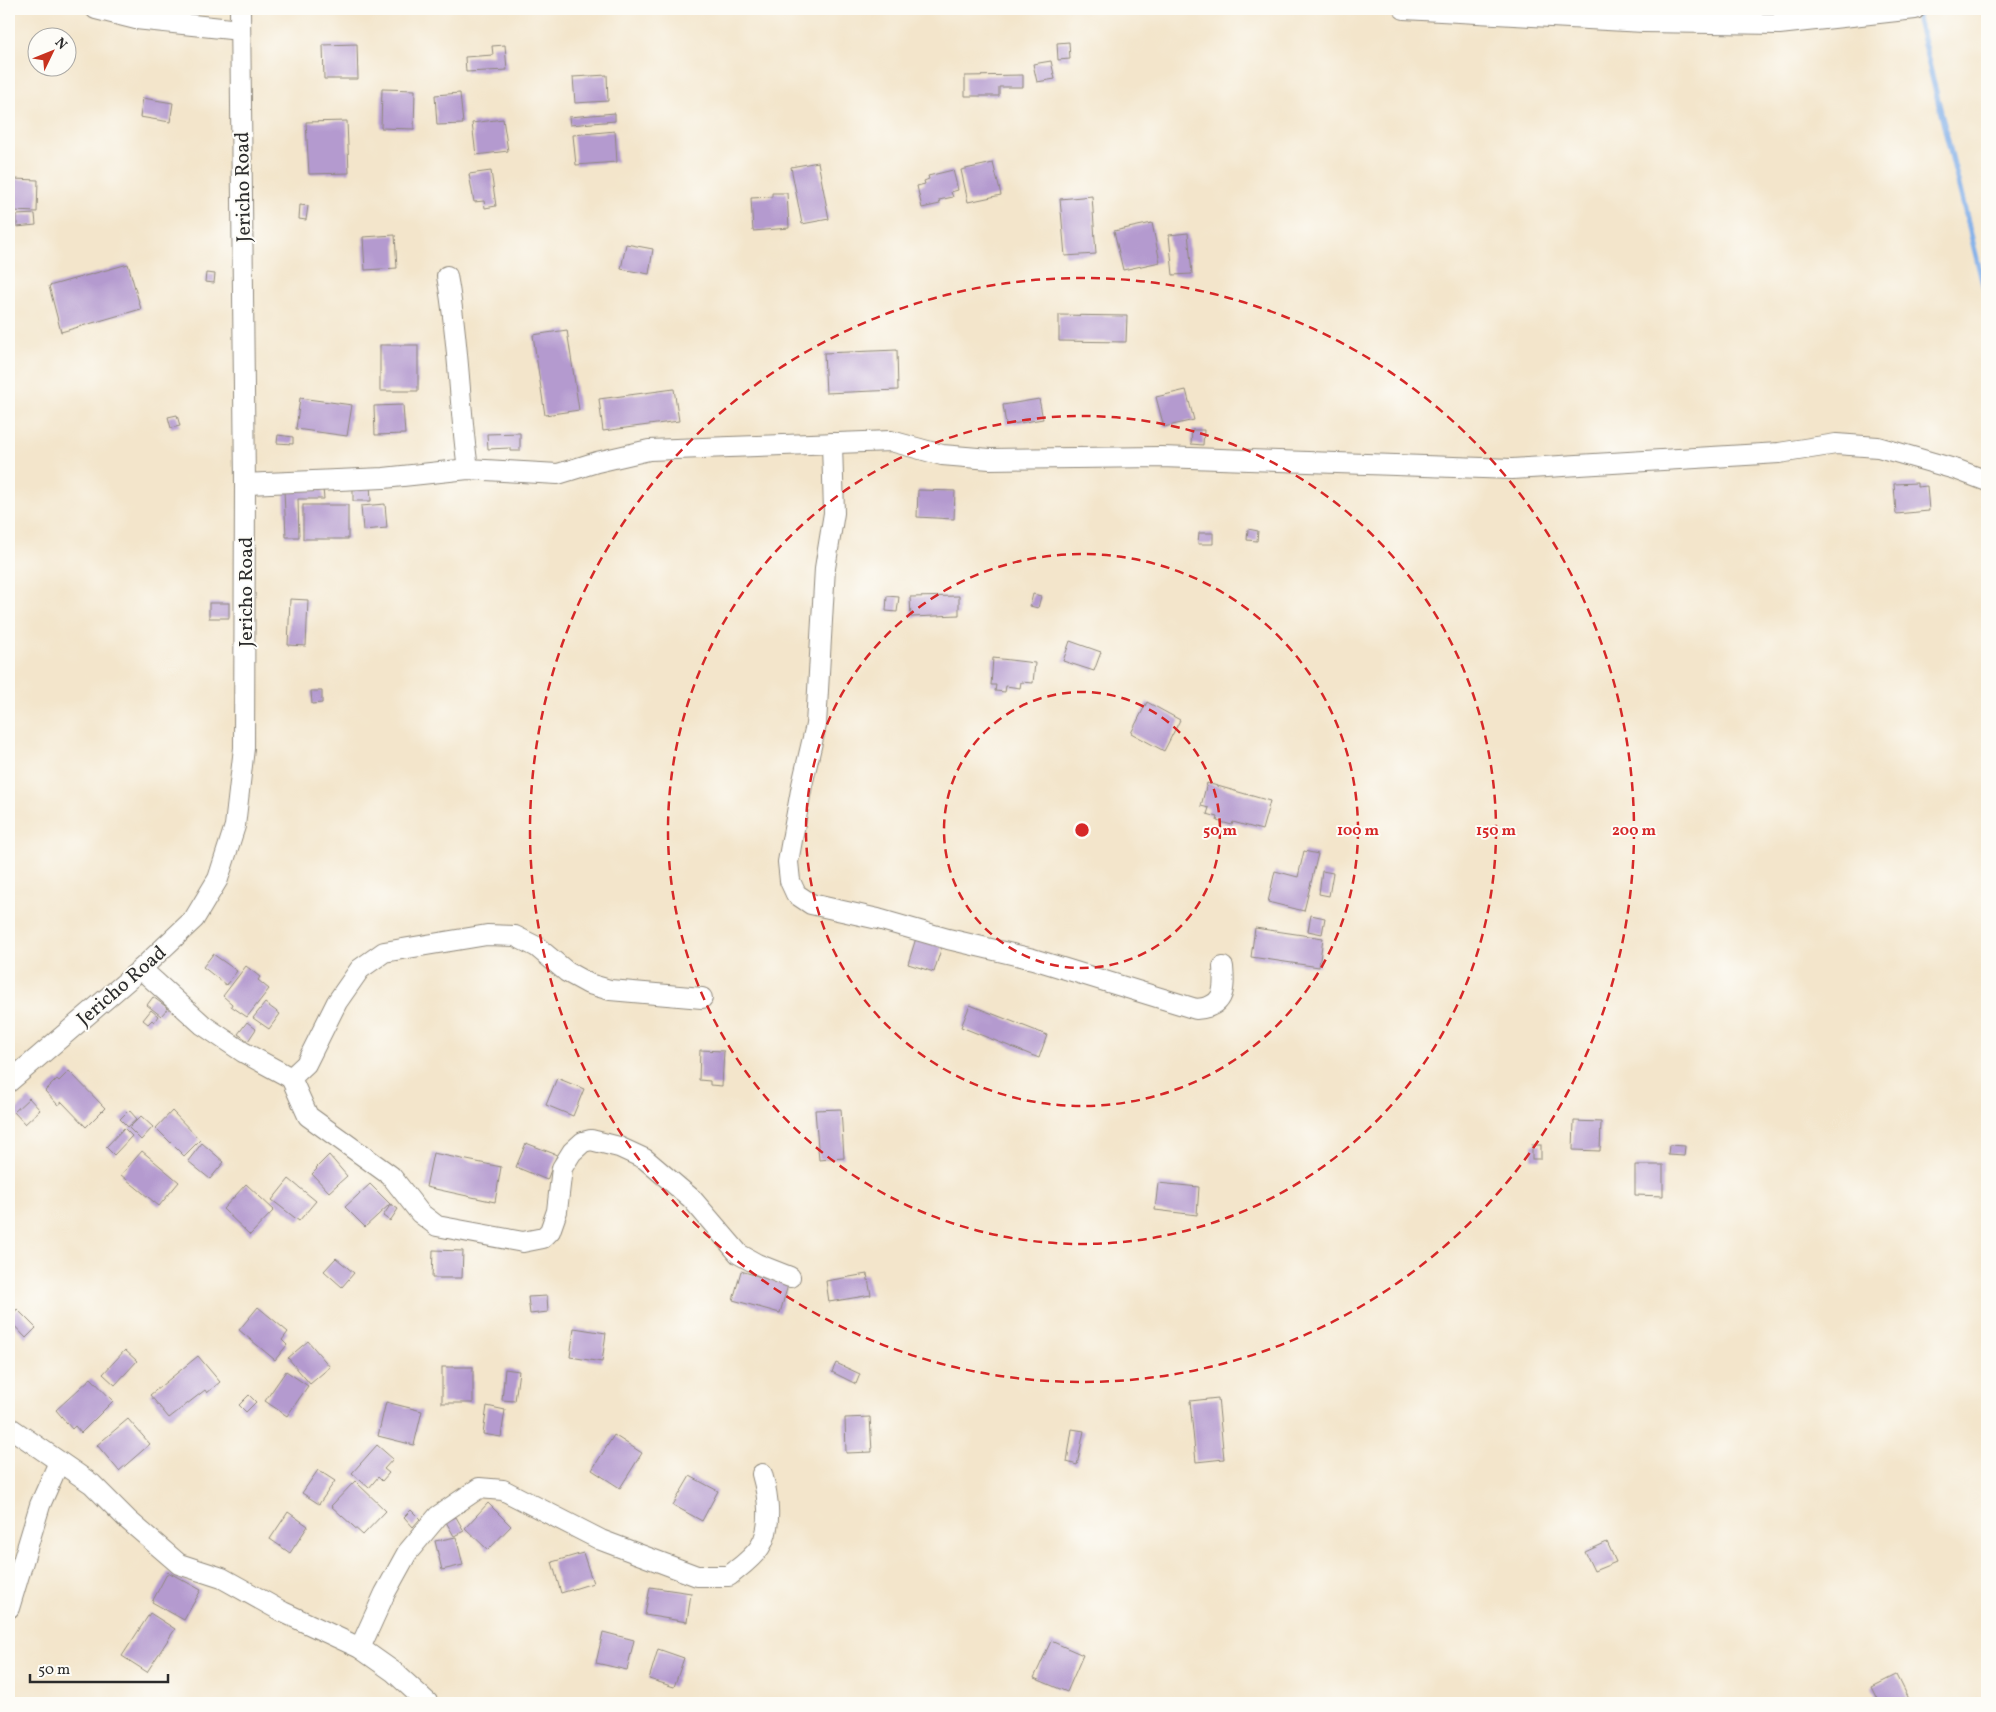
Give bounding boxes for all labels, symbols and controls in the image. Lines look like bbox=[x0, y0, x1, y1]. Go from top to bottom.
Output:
north arrow bbox=[28, 28, 78, 78]
text: N bbox=[50, 34, 71, 54]
street label: Jericho Road bbox=[229, 131, 259, 243]
street label: Jericho Road bbox=[233, 537, 261, 647]
centre of rings bbox=[1073, 821, 1091, 839]
text: 50 m bbox=[1203, 821, 1237, 842]
text: 100 m bbox=[1337, 821, 1380, 842]
text: 150 m bbox=[1476, 821, 1516, 842]
text: 200 m bbox=[1612, 821, 1656, 842]
street label: Jericho Road bbox=[71, 940, 173, 1033]
scale bar bbox=[30, 1652, 168, 1684]
text: 50 m bbox=[38, 1660, 70, 1681]

